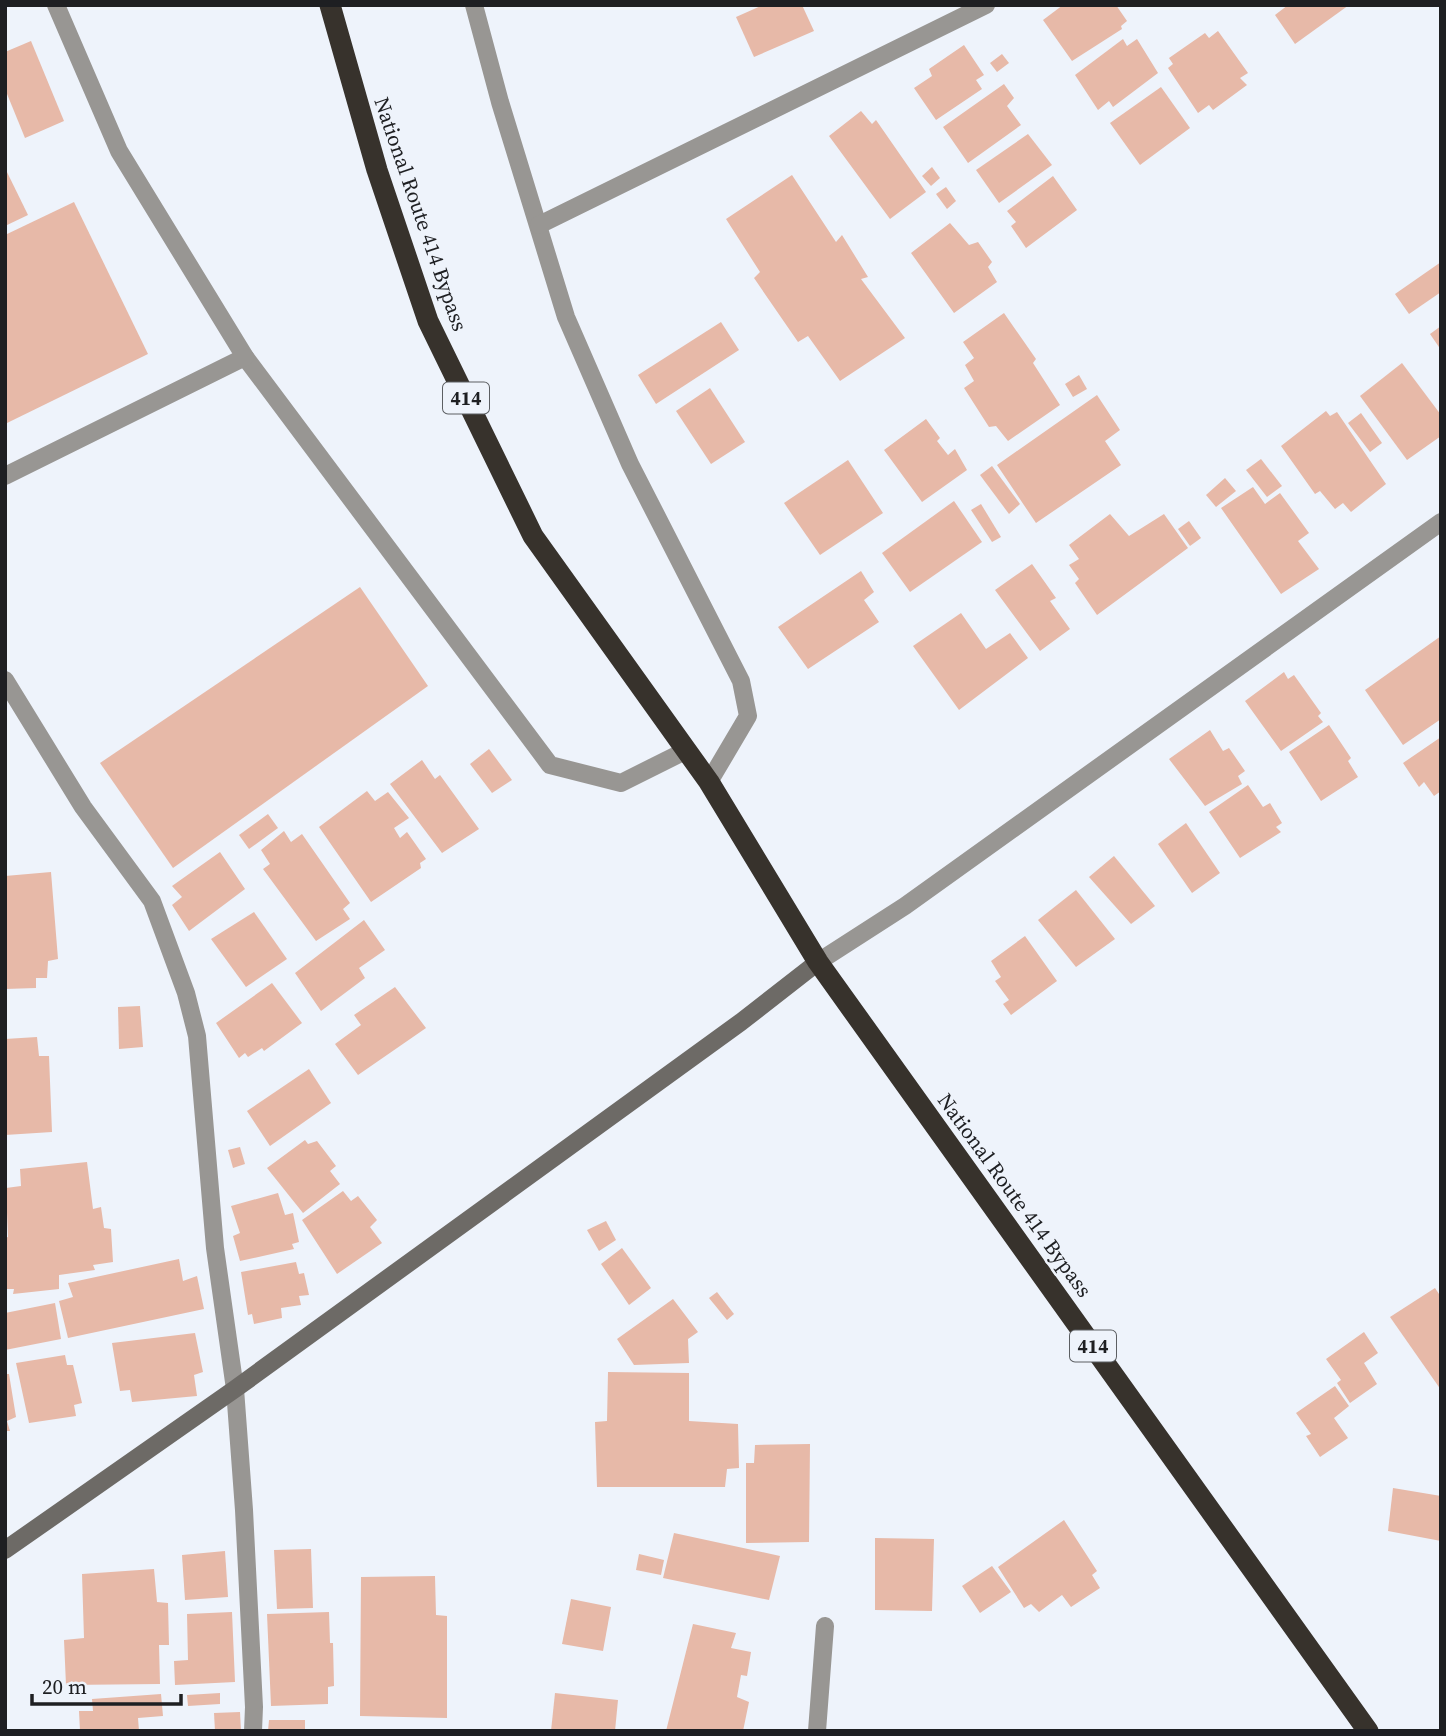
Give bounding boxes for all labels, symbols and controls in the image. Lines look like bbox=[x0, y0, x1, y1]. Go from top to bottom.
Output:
street label: National Route 414 Bypass bbox=[367, 93, 475, 335]
road number: 414 bbox=[443, 382, 489, 414]
street label: National Route 414 Bypass bbox=[931, 1087, 1099, 1303]
road number: 414 bbox=[1070, 1330, 1116, 1362]
scale bar bbox=[32, 1662, 180, 1706]
text: 20 m bbox=[42, 1672, 87, 1701]

